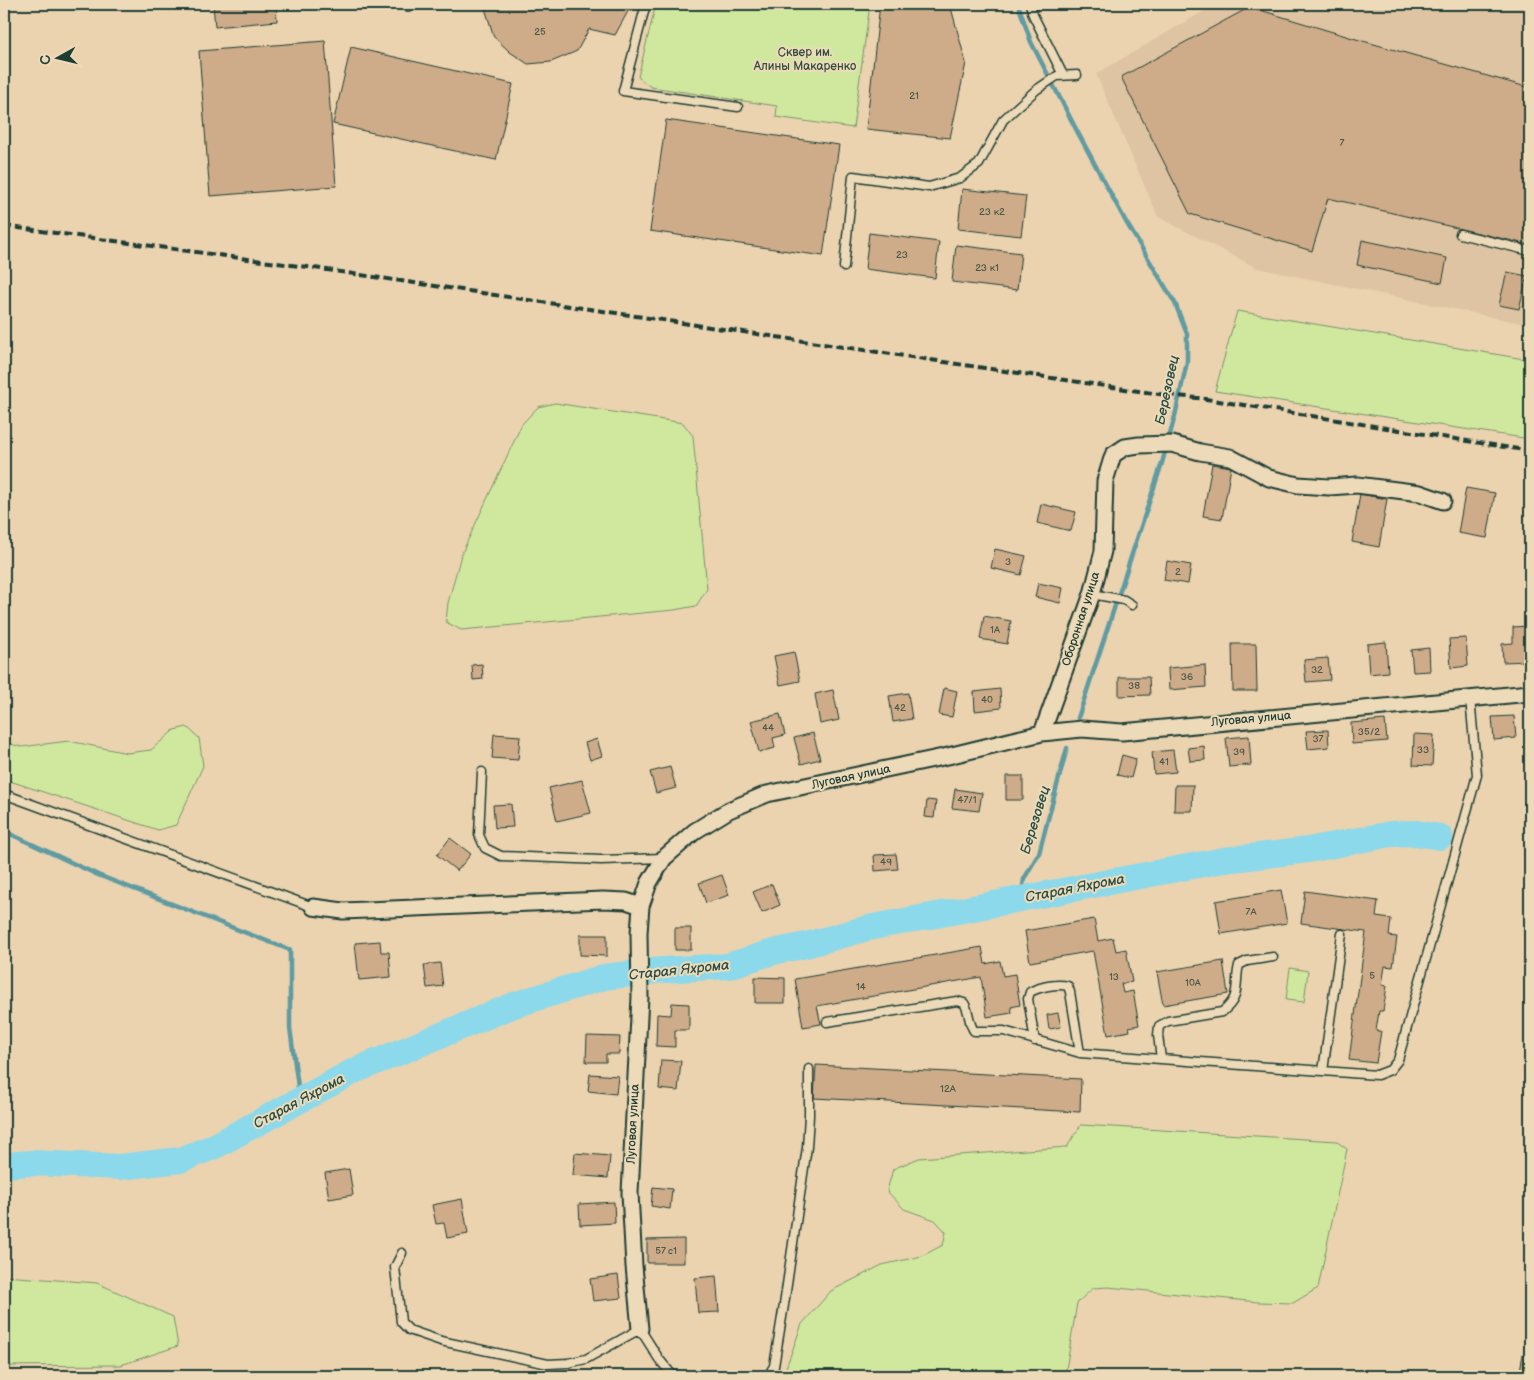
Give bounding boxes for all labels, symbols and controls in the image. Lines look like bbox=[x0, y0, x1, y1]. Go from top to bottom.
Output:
house number: 25 bbox=[534, 26, 546, 38]
north arrow bbox=[32, 32, 82, 82]
park label: Сквер им. Алины Макаренко bbox=[753, 45, 856, 74]
text: С bbox=[36, 53, 55, 66]
house number: 21 bbox=[909, 90, 919, 102]
house number: 7 bbox=[1340, 137, 1345, 149]
house number: 23 к2 bbox=[979, 206, 1005, 218]
house number: 23 bbox=[896, 249, 908, 261]
house number: 23 к1 bbox=[975, 262, 999, 274]
water label: Березовец bbox=[1151, 354, 1183, 426]
house number: 3 bbox=[1005, 556, 1011, 568]
house number: 2 bbox=[1175, 566, 1181, 578]
street label: Оборонная улица bbox=[1059, 570, 1103, 668]
house number: 1А bbox=[990, 624, 1001, 636]
house number: 32 bbox=[1311, 664, 1323, 676]
house number: 36 bbox=[1181, 671, 1193, 683]
house number: 38 bbox=[1128, 680, 1140, 692]
house number: 40 bbox=[981, 694, 993, 706]
house number: 42 bbox=[894, 702, 906, 714]
street label: Луговая улица bbox=[1209, 708, 1292, 730]
house number: 44 bbox=[762, 722, 774, 734]
house number: 35/2 bbox=[1358, 726, 1380, 738]
house number: 37 bbox=[1312, 733, 1324, 745]
house number: 33 bbox=[1417, 744, 1429, 756]
house number: 39 bbox=[1233, 746, 1245, 758]
house number: 41 bbox=[1159, 756, 1169, 768]
street label: Луговая улица bbox=[809, 761, 892, 793]
water label: Березовец bbox=[1017, 784, 1053, 856]
house number: 47/1 bbox=[957, 794, 977, 806]
house number: 49 bbox=[880, 856, 892, 868]
water label: Старая Яхрома bbox=[1024, 870, 1126, 906]
house number: 7А bbox=[1246, 906, 1257, 918]
water label: Старая Яхрома bbox=[628, 956, 730, 984]
house number: 5 bbox=[1369, 970, 1375, 982]
house number: 13 bbox=[1109, 971, 1119, 983]
house number: 10А bbox=[1185, 977, 1202, 989]
house number: 14 bbox=[856, 981, 866, 993]
water label: Старая Яхрома bbox=[250, 1070, 348, 1132]
house number: 12А bbox=[940, 1083, 957, 1095]
street label: Луговая улица bbox=[623, 1084, 643, 1165]
house number: 57 с1 bbox=[655, 1245, 677, 1257]

